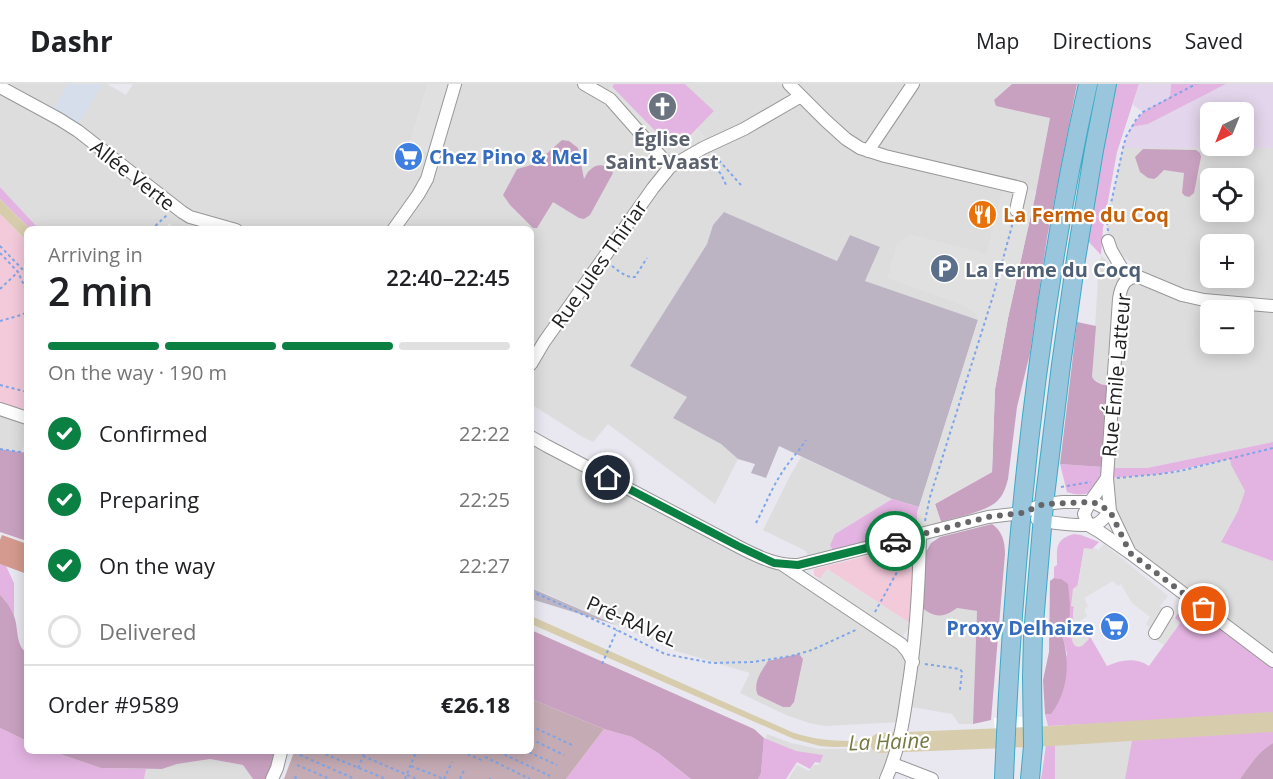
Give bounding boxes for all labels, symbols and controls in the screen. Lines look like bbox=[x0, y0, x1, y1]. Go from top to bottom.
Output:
text: Dashr bbox=[30, 22, 113, 60]
text: Map bbox=[976, 27, 1019, 55]
text: Directions bbox=[1052, 27, 1152, 55]
text: Saved bbox=[1185, 27, 1243, 55]
church icon: Église Saint-Vaast bbox=[646, 91, 678, 123]
north arrow bbox=[1200, 102, 1254, 156]
map controls bbox=[1200, 102, 1254, 354]
place label: Église Saint-Vaast bbox=[605, 125, 719, 175]
street label: Allée Verte bbox=[85, 134, 181, 216]
supermarket icon: Chez Pino & Mel bbox=[392, 140, 424, 172]
place label: Chez Pino & Mel bbox=[429, 143, 588, 170]
button: locate bbox=[1200, 168, 1254, 222]
street label: Rue Jules Thiriar bbox=[545, 195, 653, 333]
restaurant icon: La Ferme du Coq bbox=[966, 198, 998, 230]
place label: La Ferme du Coq bbox=[1003, 201, 1169, 228]
button: + bbox=[1200, 234, 1254, 288]
text: Arriving in bbox=[48, 241, 143, 268]
parking icon: La Ferme du Cocq bbox=[928, 253, 960, 285]
place label: La Ferme du Cocq bbox=[965, 256, 1141, 283]
text: 22:40–22:45 bbox=[386, 262, 510, 292]
text: 2 min bbox=[48, 264, 153, 317]
street label: Rue Émile Latteur bbox=[1095, 292, 1137, 458]
button: − bbox=[1200, 300, 1254, 354]
text: On the way · 190 m bbox=[48, 359, 227, 386]
icon: check bbox=[48, 417, 81, 450]
text: Confirmed bbox=[99, 418, 208, 448]
text: 22:22 bbox=[459, 420, 510, 447]
pin bbox=[582, 452, 633, 503]
icon: home bbox=[591, 461, 624, 494]
icon: check bbox=[48, 483, 81, 516]
text: Preparing bbox=[99, 484, 199, 514]
text: 22:25 bbox=[459, 486, 510, 513]
courier bbox=[865, 511, 925, 571]
icon: car bbox=[879, 525, 912, 558]
icon: check bbox=[48, 549, 81, 582]
text: On the way bbox=[99, 550, 215, 580]
text: 22:27 bbox=[459, 552, 510, 579]
pin bbox=[1178, 583, 1229, 634]
street label: Pré-RAVeL bbox=[582, 589, 682, 653]
icon: bag bbox=[1187, 592, 1220, 625]
supermarket icon: Proxy Delhaize bbox=[1099, 611, 1131, 643]
place label: Proxy Delhaize bbox=[946, 614, 1094, 641]
text: Delivered bbox=[99, 616, 197, 646]
text: Order #9589 bbox=[48, 689, 179, 719]
text: €26.18 bbox=[441, 689, 510, 719]
water label: La Haine bbox=[848, 726, 930, 756]

